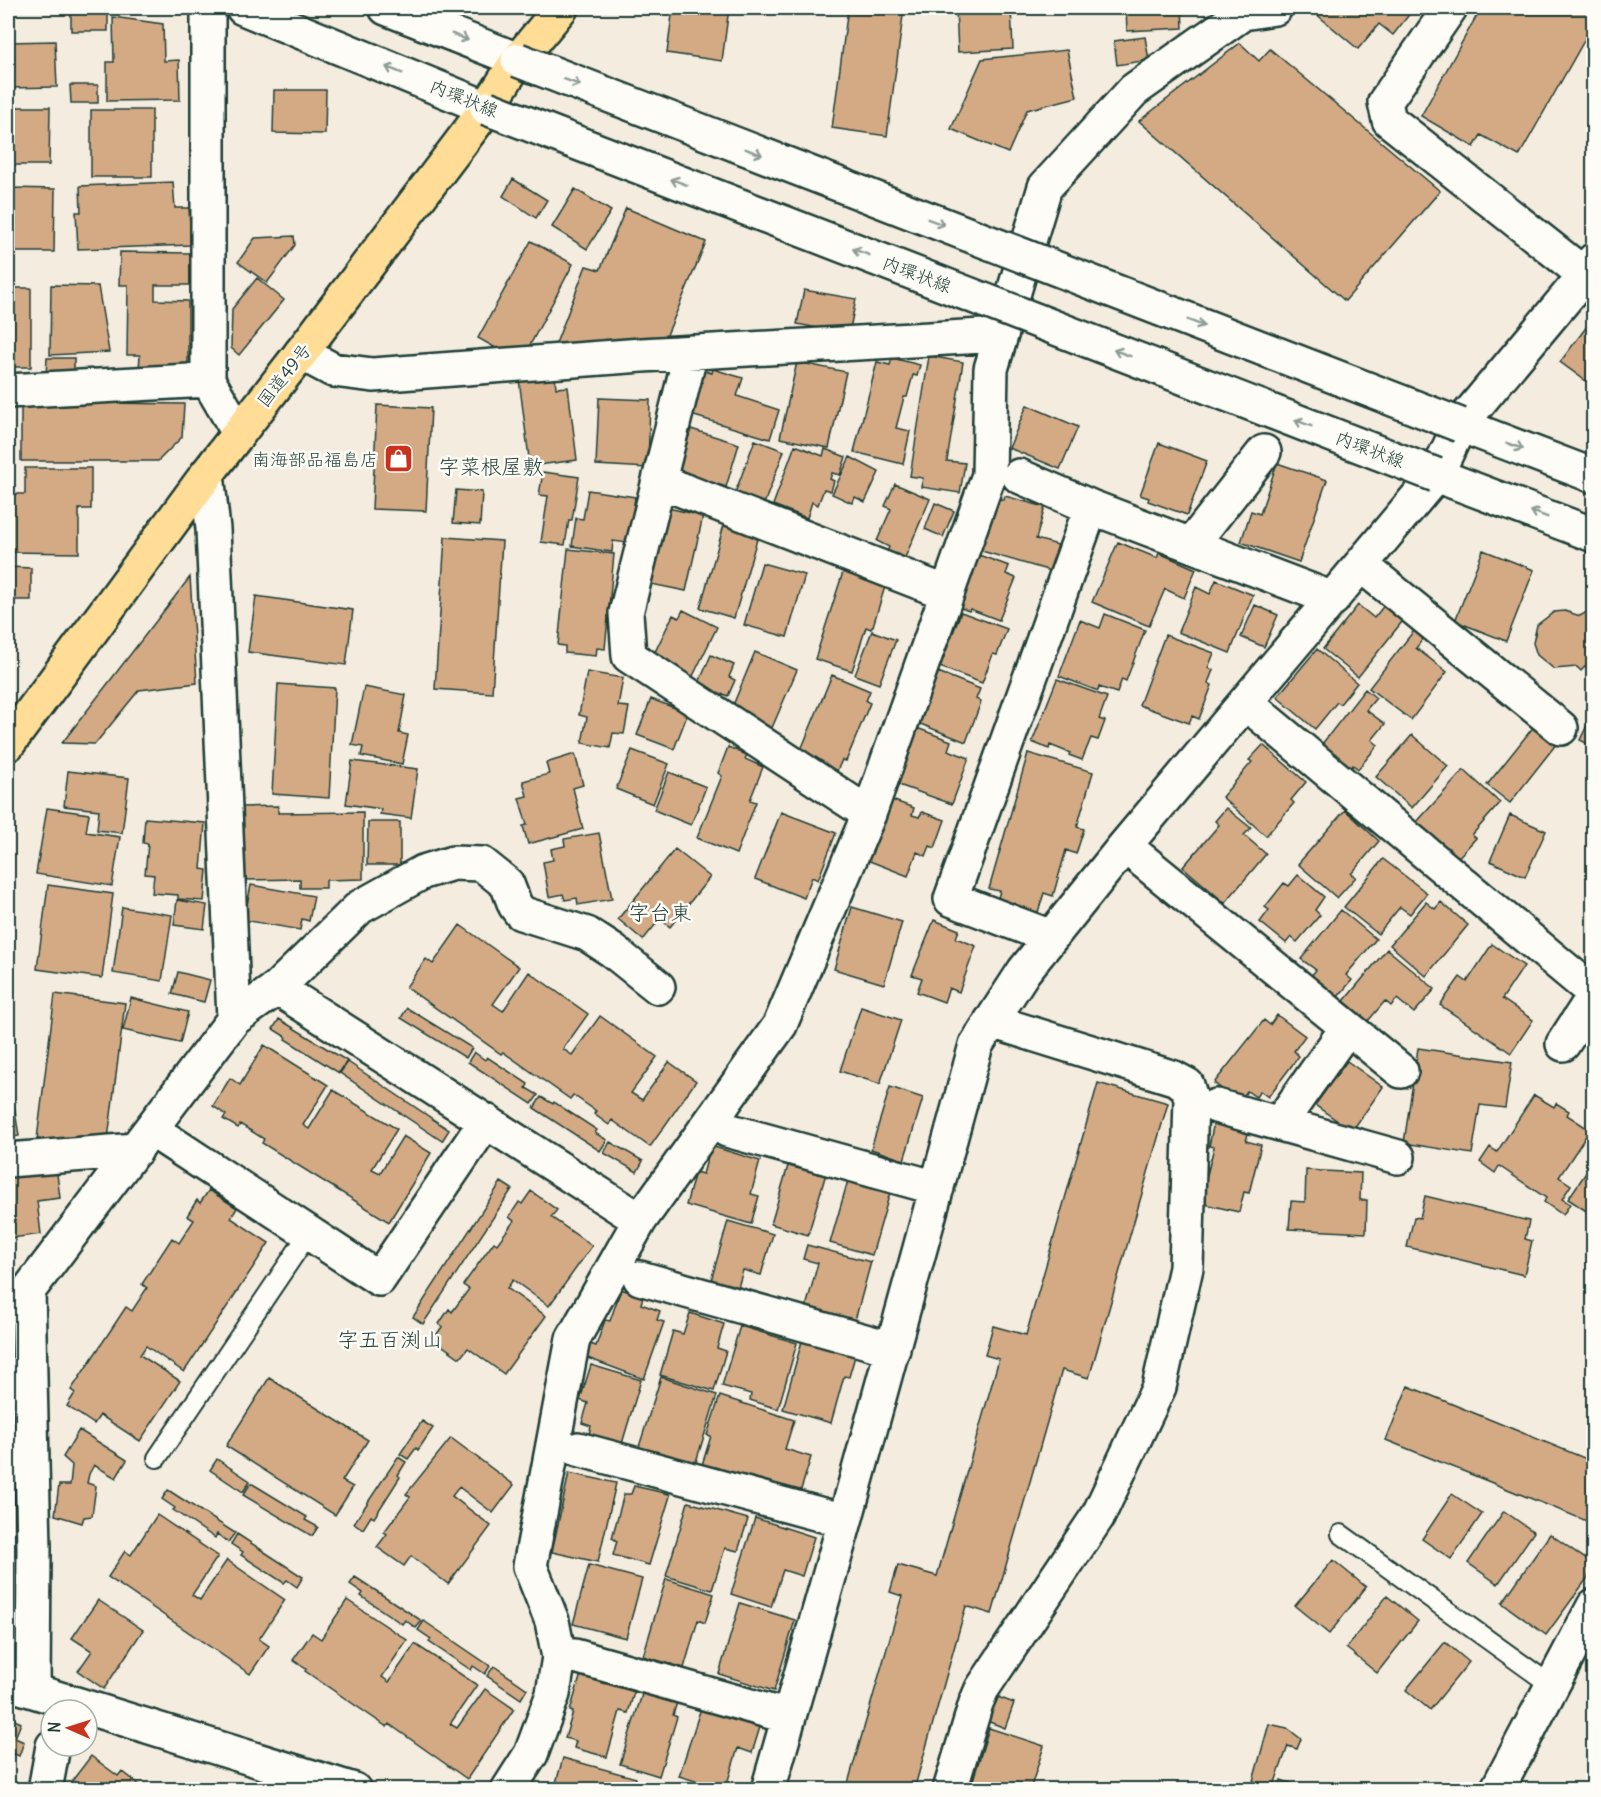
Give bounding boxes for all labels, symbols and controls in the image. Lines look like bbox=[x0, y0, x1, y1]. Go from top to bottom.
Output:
one-way arrow bbox=[450, 32, 469, 43]
one-way arrow bbox=[386, 64, 404, 75]
street label: 内環状線 bbox=[426, 74, 502, 122]
one-way arrow bbox=[563, 77, 581, 88]
one-way arrow bbox=[744, 147, 763, 158]
one-way arrow bbox=[671, 176, 689, 187]
one-way arrow bbox=[926, 218, 945, 229]
one-way arrow bbox=[853, 246, 871, 257]
street label: 内環状線 bbox=[879, 250, 955, 298]
one-way arrow bbox=[1186, 318, 1205, 329]
street label: 国道49号 bbox=[252, 338, 316, 412]
one-way arrow bbox=[1113, 347, 1131, 358]
one-way arrow bbox=[1295, 417, 1313, 428]
street label: 内環状線 bbox=[1332, 425, 1408, 473]
one-way arrow bbox=[1505, 441, 1524, 452]
shop icon: 南海部品福島店 bbox=[383, 443, 415, 475]
place label: 南海部品福島店 bbox=[252, 448, 378, 471]
district label: 字菜根屋敷 bbox=[439, 453, 544, 480]
one-way arrow bbox=[1530, 508, 1549, 519]
district label: 字台東 bbox=[629, 899, 692, 926]
district label: 字五百渕山 bbox=[338, 1326, 443, 1353]
north arrow bbox=[39, 1698, 99, 1758]
text: N bbox=[44, 1721, 64, 1733]

